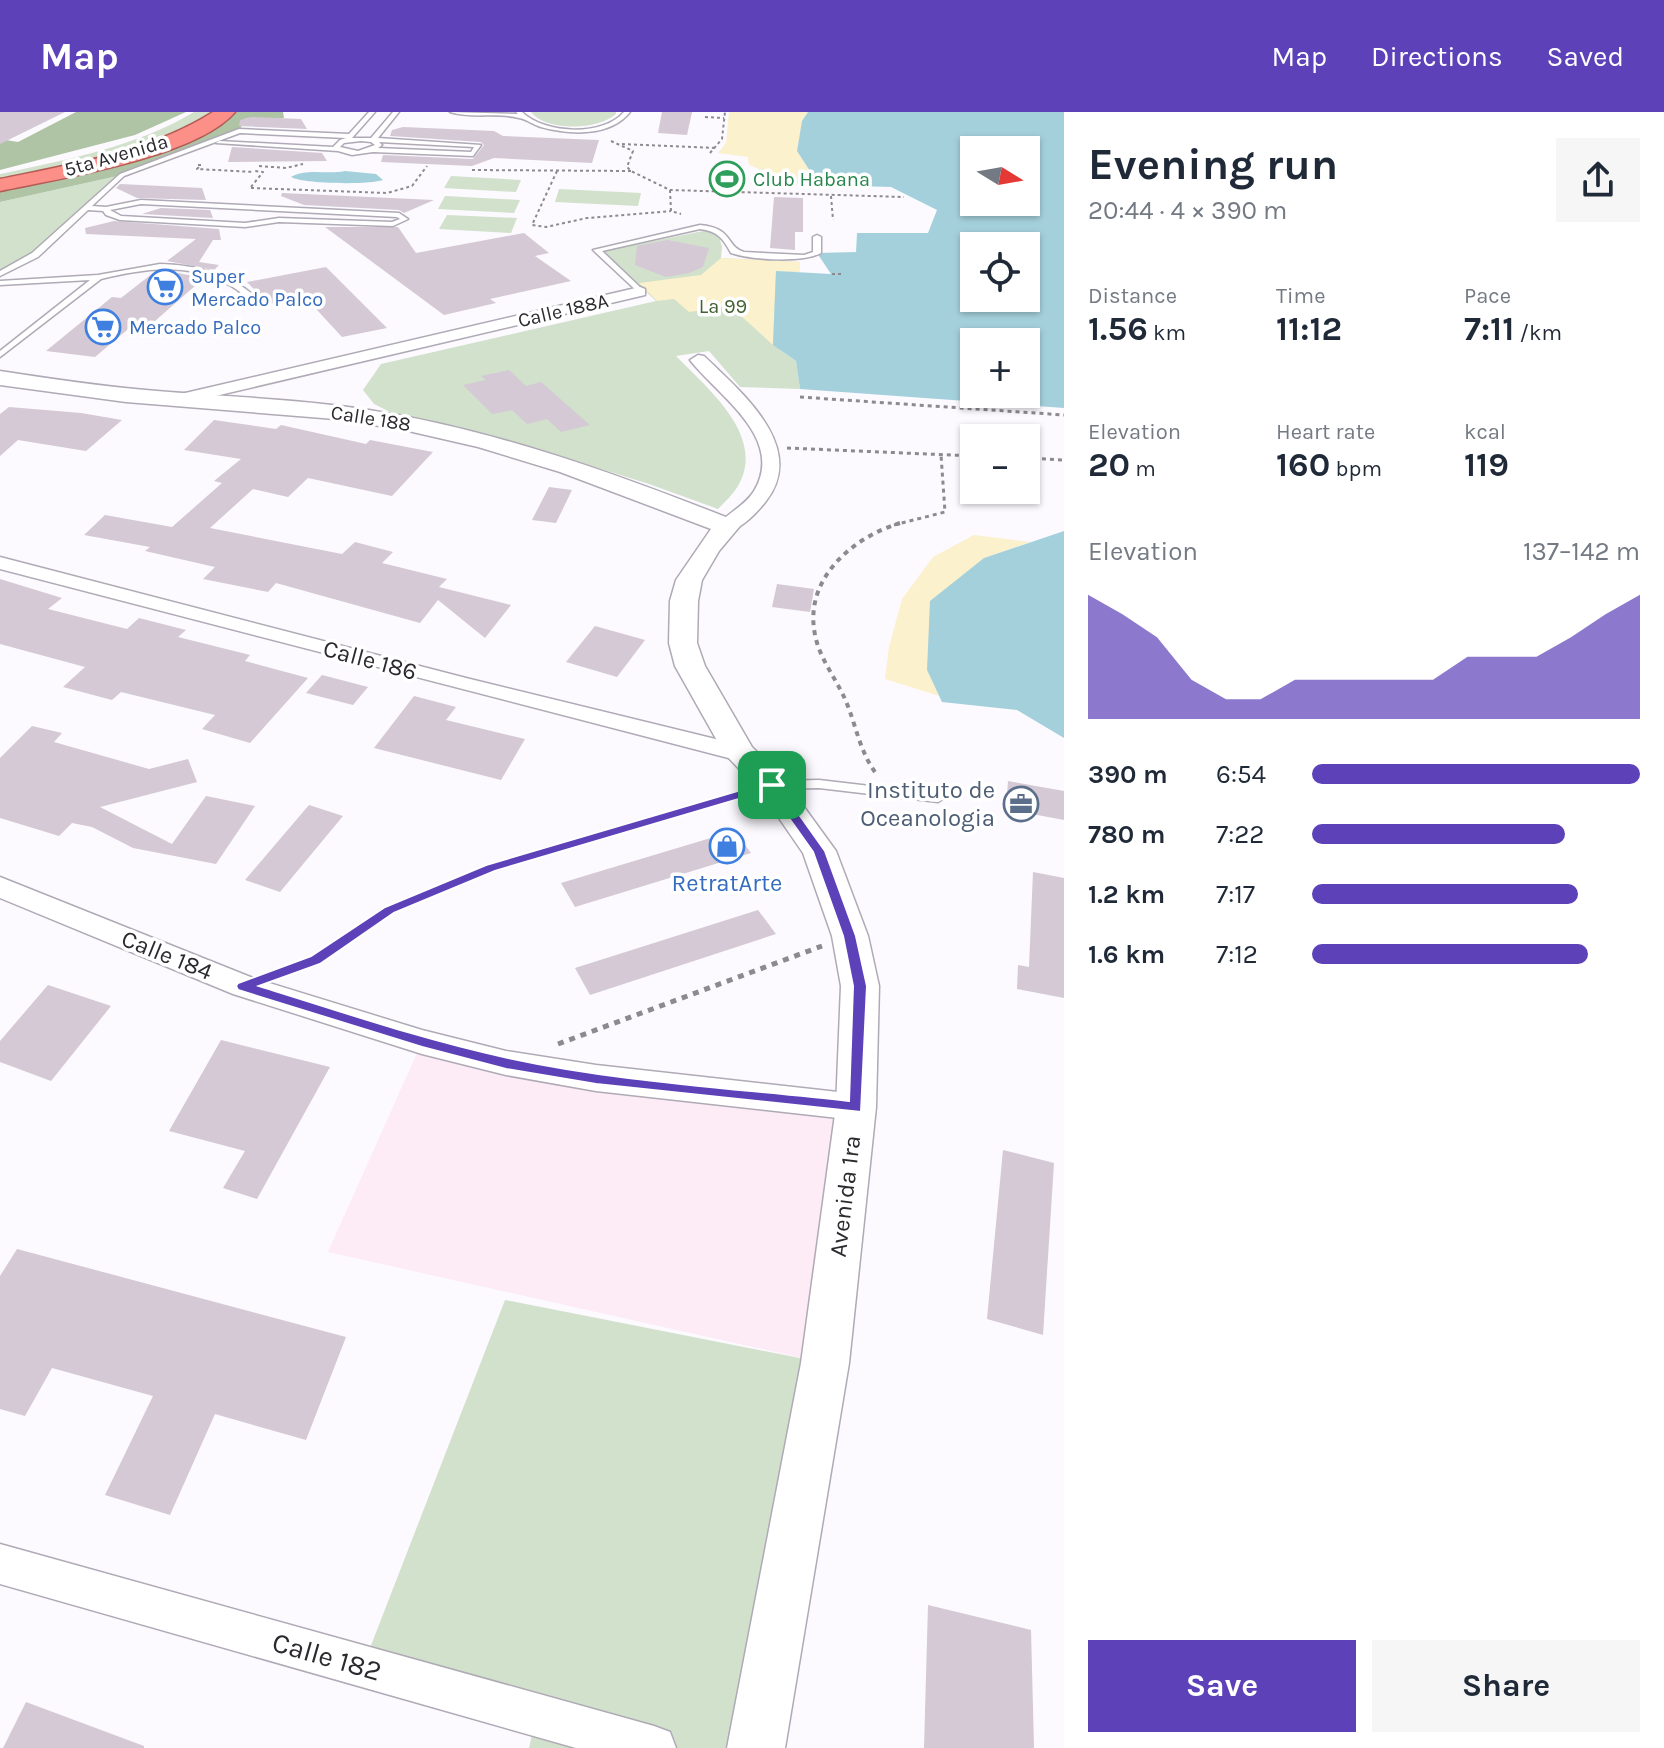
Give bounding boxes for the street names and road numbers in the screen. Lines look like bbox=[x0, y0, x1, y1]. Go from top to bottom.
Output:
street label: 5ta Avenida bbox=[62, 130, 171, 181]
street label: Calle 188A bbox=[516, 289, 611, 332]
street label: Calle 188 bbox=[329, 401, 413, 436]
street label: Calle 186 bbox=[320, 634, 420, 686]
street label: Calle 184 bbox=[117, 924, 217, 986]
street label: Avenida 1ra bbox=[824, 1134, 866, 1258]
street label: Calle 182 bbox=[268, 1625, 385, 1688]

